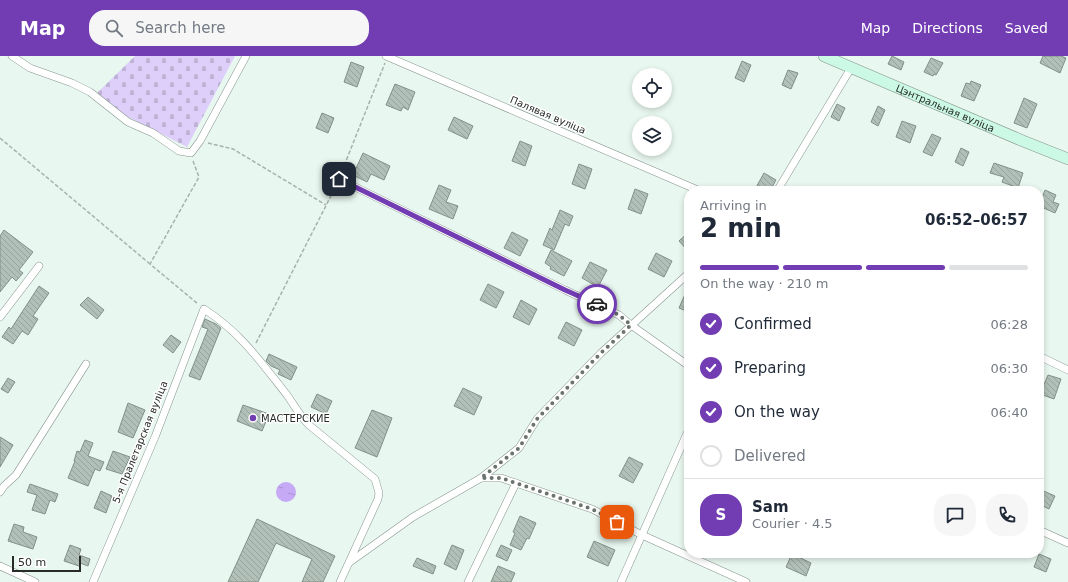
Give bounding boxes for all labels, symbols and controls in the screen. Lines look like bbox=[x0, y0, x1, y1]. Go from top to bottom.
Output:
search box bbox=[89, 10, 369, 46]
text: Map bbox=[20, 17, 65, 39]
icon: search bbox=[103, 17, 125, 39]
text: Search here bbox=[135, 19, 225, 37]
text: Map bbox=[861, 20, 890, 36]
text: Directions bbox=[912, 20, 983, 36]
text: Saved bbox=[1005, 20, 1048, 36]
map controls bbox=[632, 68, 672, 156]
button: locate bbox=[632, 68, 672, 108]
street label: Цэнтральная вуліца bbox=[894, 82, 996, 134]
street label: Палявая вуліца bbox=[508, 94, 588, 136]
button: layers bbox=[632, 116, 672, 156]
pin bbox=[322, 162, 356, 196]
icon: home bbox=[328, 168, 350, 190]
text: Arriving in bbox=[700, 198, 767, 213]
text: 06:52–06:57 bbox=[925, 211, 1028, 229]
text: 2 min bbox=[700, 213, 782, 243]
text: On the way · 210 m bbox=[700, 276, 828, 291]
courier bbox=[577, 284, 617, 324]
icon: car bbox=[586, 293, 608, 315]
icon: check bbox=[700, 313, 722, 335]
text: Confirmed bbox=[734, 315, 812, 333]
text: 06:28 bbox=[991, 317, 1028, 332]
icon: check bbox=[700, 357, 722, 379]
text: Preparing bbox=[734, 359, 806, 377]
text: 06:30 bbox=[991, 361, 1028, 376]
street label: 5-я Пралетарская вуліца bbox=[110, 379, 170, 505]
icon: check bbox=[700, 401, 722, 423]
text: On the way bbox=[734, 403, 820, 421]
text: 06:40 bbox=[991, 405, 1028, 420]
marker: МАСТЕРСКИЕ bbox=[248, 413, 258, 423]
place label: МАСТЕРСКИЕ bbox=[261, 413, 330, 424]
text: Delivered bbox=[734, 447, 806, 465]
button: chat bbox=[934, 494, 976, 536]
button: phone bbox=[986, 494, 1028, 536]
text: Sam bbox=[752, 498, 789, 516]
pin bbox=[600, 505, 634, 539]
text: S bbox=[716, 506, 726, 524]
icon: bag bbox=[606, 511, 628, 533]
text: Courier · 4.5 bbox=[752, 516, 833, 531]
scale bar bbox=[12, 554, 81, 573]
text: 50 m bbox=[18, 556, 46, 569]

